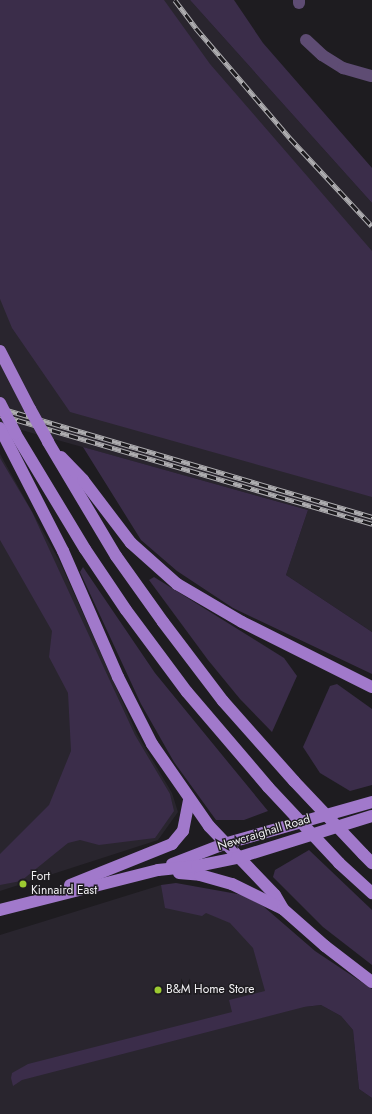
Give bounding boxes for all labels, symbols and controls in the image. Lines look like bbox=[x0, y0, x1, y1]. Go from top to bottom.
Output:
street label: Newcraighall Road bbox=[216, 812, 312, 854]
place label: Fort Kinnaird East bbox=[31, 870, 97, 898]
marker: Fort Kinnaird East bbox=[18, 879, 28, 889]
place label: B&M Home Store bbox=[166, 983, 255, 997]
marker: B&M Home Store bbox=[153, 985, 163, 995]

